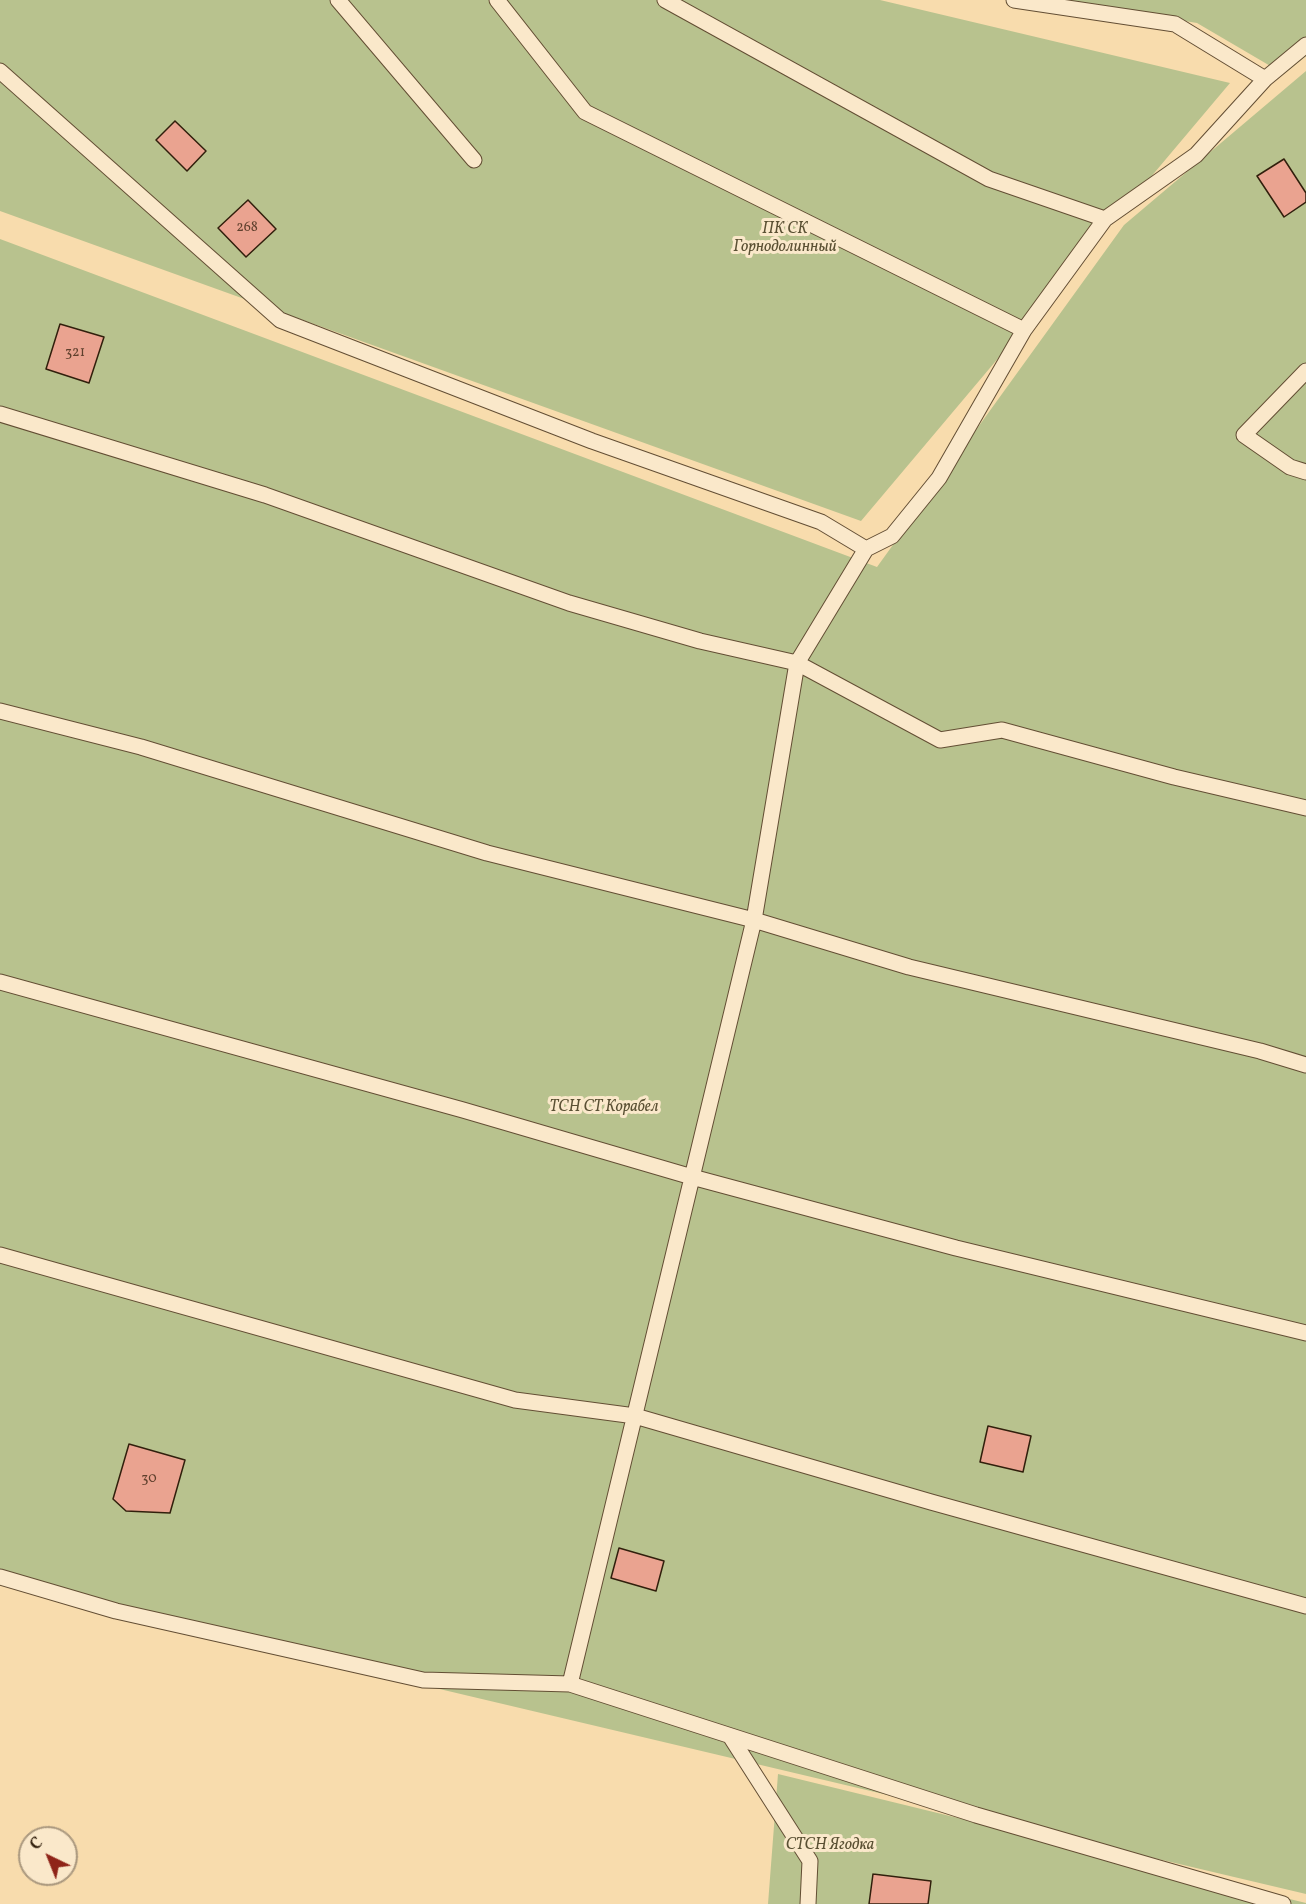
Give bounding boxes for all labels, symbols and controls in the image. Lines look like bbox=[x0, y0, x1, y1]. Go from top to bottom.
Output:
house number: 268 bbox=[236, 220, 258, 236]
park label: ПК СК Горнодолинный bbox=[733, 220, 837, 258]
house number: 321 bbox=[65, 345, 85, 361]
park label: ТСН СТ Корабел bbox=[550, 1098, 658, 1118]
house number: 30 bbox=[141, 1471, 157, 1487]
north arrow bbox=[18, 1826, 78, 1886]
text: С bbox=[26, 1833, 48, 1856]
park label: СТСН Ягодка bbox=[786, 1836, 874, 1856]

